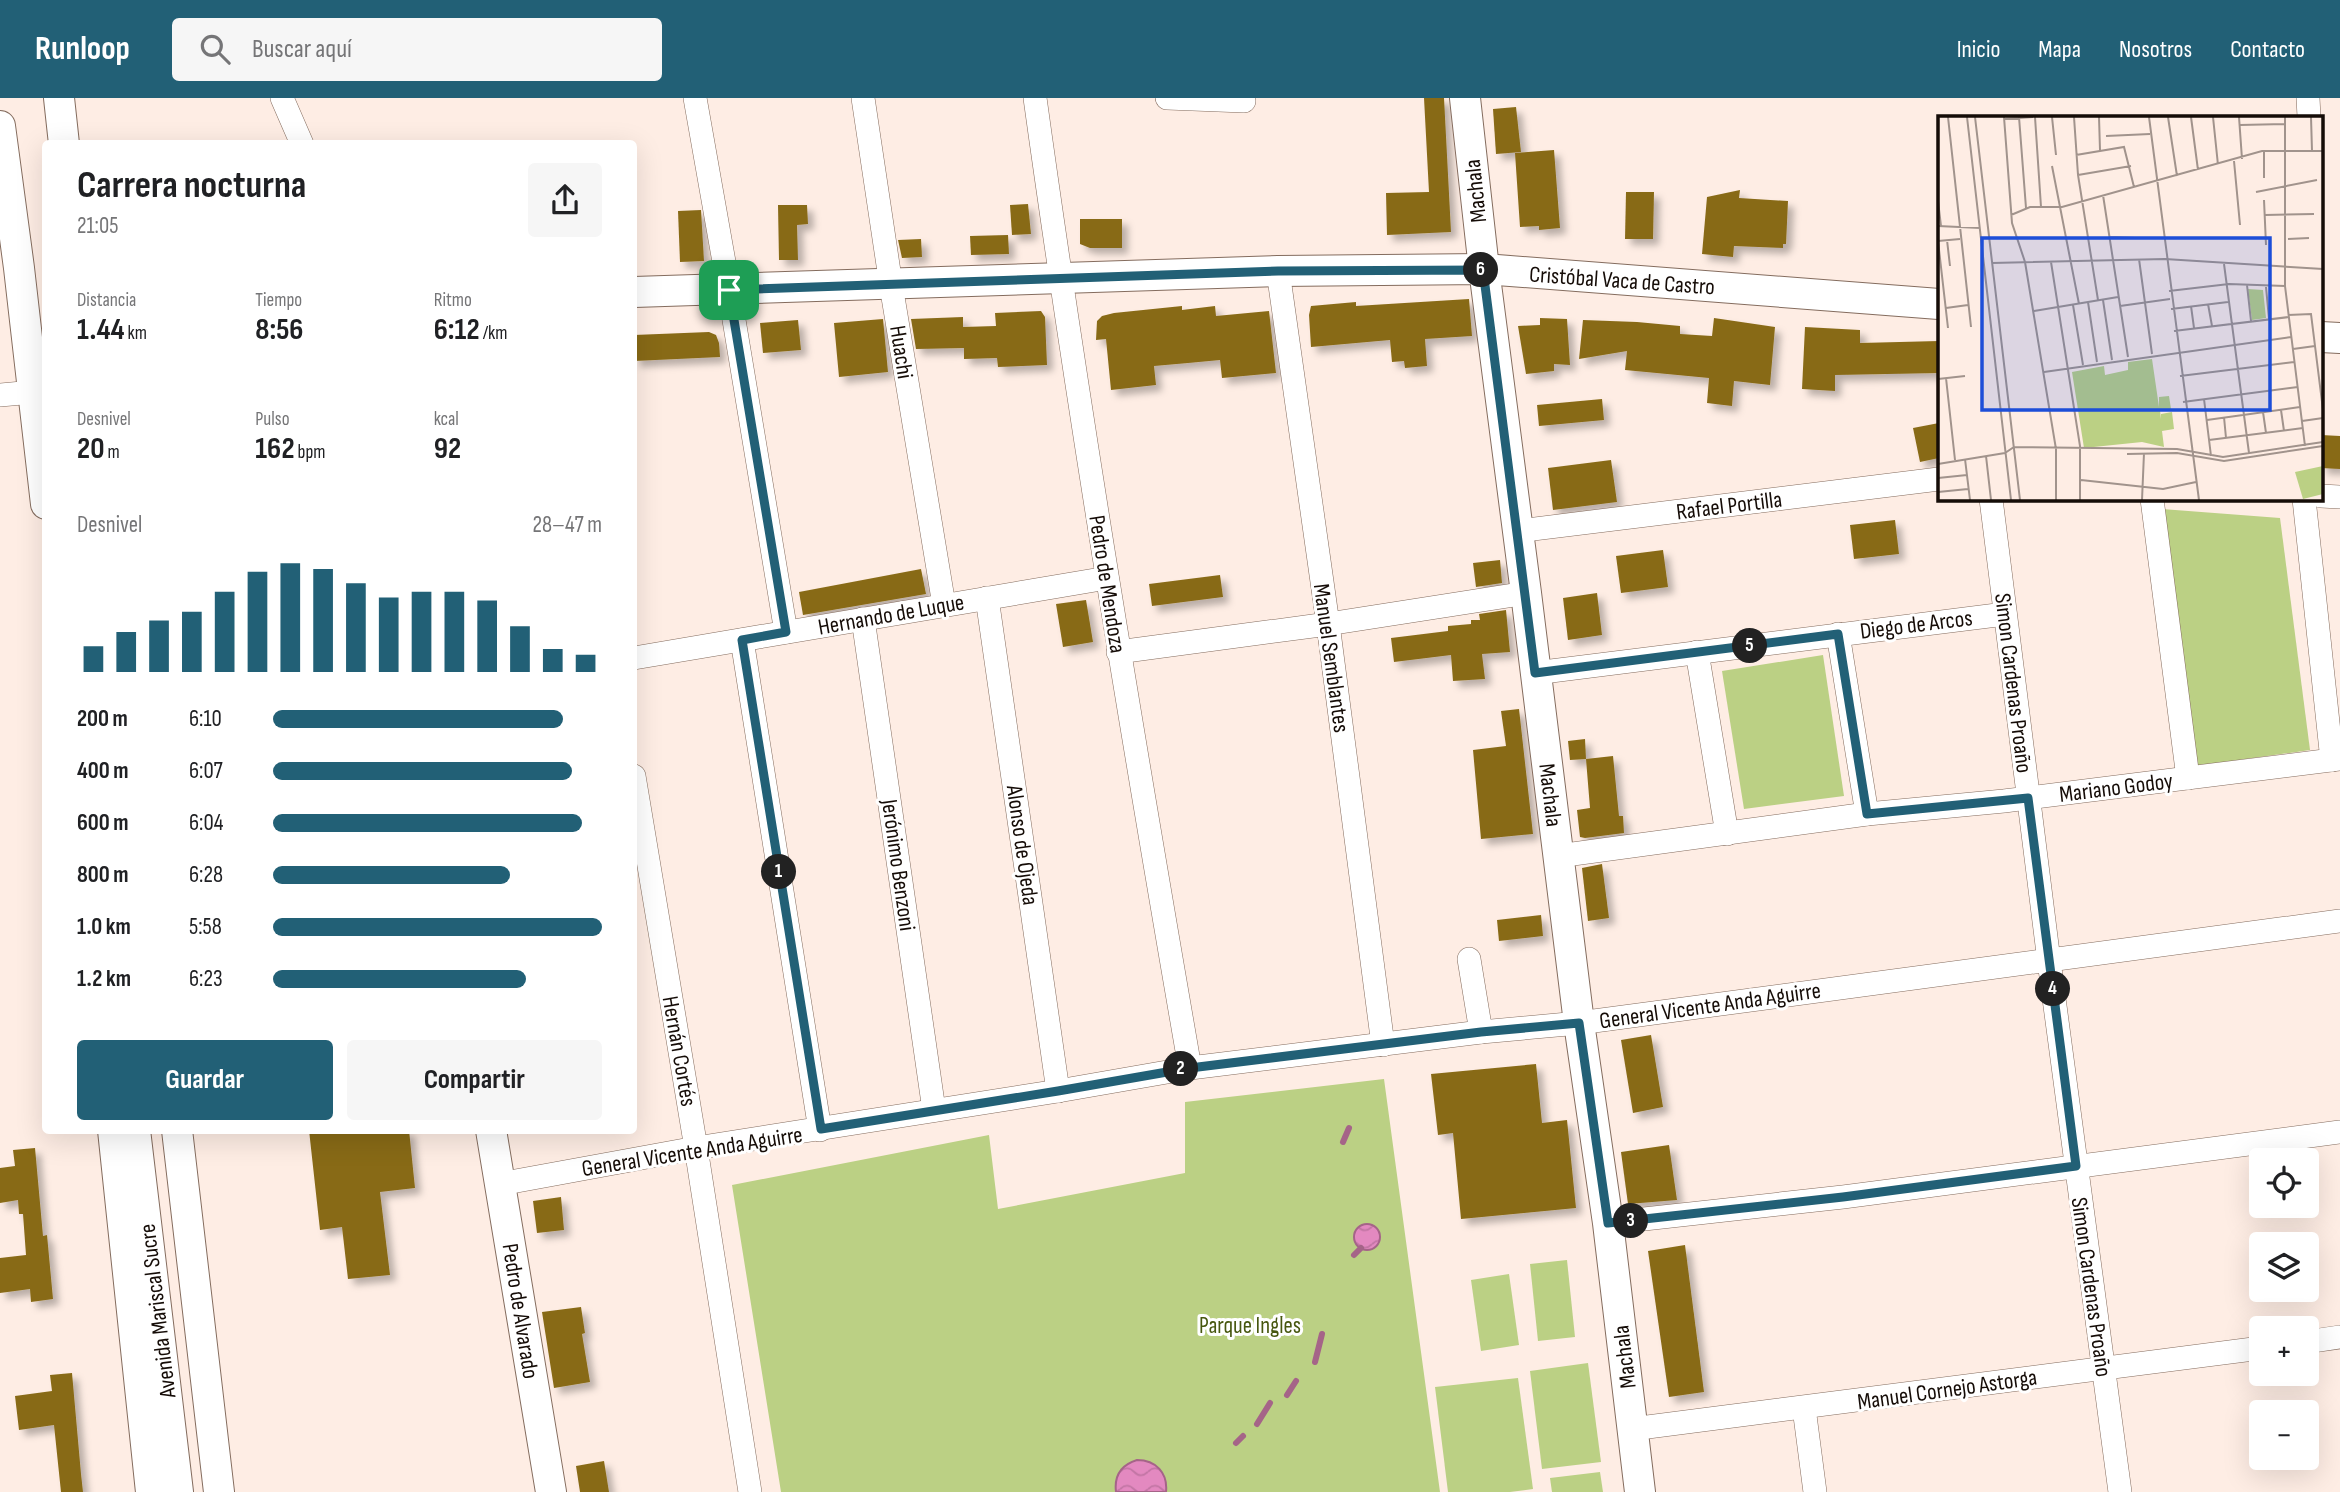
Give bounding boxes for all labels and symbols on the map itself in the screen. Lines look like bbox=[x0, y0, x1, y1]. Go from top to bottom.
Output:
inset map bbox=[1938, 116, 2322, 500]
street label: Machala bbox=[1459, 158, 1493, 224]
pin: 6 bbox=[1464, 252, 1498, 288]
pin bbox=[699, 260, 759, 320]
street label: Cristóbal Vaca de Castro bbox=[1528, 261, 1716, 301]
street label: Huachi bbox=[883, 324, 919, 381]
street label: Rafael Portilla bbox=[1675, 486, 1784, 526]
street label: Pedro de Mendoza bbox=[1082, 513, 1132, 655]
street label: Manuel Semblantes bbox=[1307, 582, 1355, 734]
street label: Hernando de Luque bbox=[816, 588, 966, 642]
street label: Simon Cardenas Proaño bbox=[1988, 592, 2038, 775]
street label: Diego de Arcos bbox=[1858, 604, 1974, 646]
pin: 5 bbox=[1732, 628, 1768, 664]
street label: Machala bbox=[1532, 762, 1568, 828]
street label: Mariano Godoy bbox=[2058, 767, 2175, 809]
street label: Alonso de Ojeda bbox=[1000, 782, 1044, 907]
street label: Jerónimo Benzoni bbox=[875, 796, 921, 933]
pin: 1 bbox=[762, 854, 796, 890]
pin: 4 bbox=[2036, 972, 2070, 1006]
street label: General Vicente Anda Aguirre bbox=[1598, 977, 1823, 1035]
street label: Hernán Cortés bbox=[656, 994, 702, 1108]
pin: 2 bbox=[1164, 1052, 1198, 1086]
street label: General Vicente Anda Aguirre bbox=[580, 1121, 805, 1183]
street label: Simon Cardenas Proaño bbox=[2065, 1196, 2117, 1379]
pin: 3 bbox=[1614, 1204, 1648, 1238]
street label: Avenida Mariscal Sucre bbox=[133, 1222, 183, 1400]
street label: Pedro de Alvarado bbox=[496, 1242, 545, 1381]
park label: Parque Ingles bbox=[1199, 1312, 1301, 1340]
street label: Machala bbox=[1607, 1324, 1643, 1390]
street label: Manuel Cornejo Astorga bbox=[1856, 1364, 2039, 1416]

